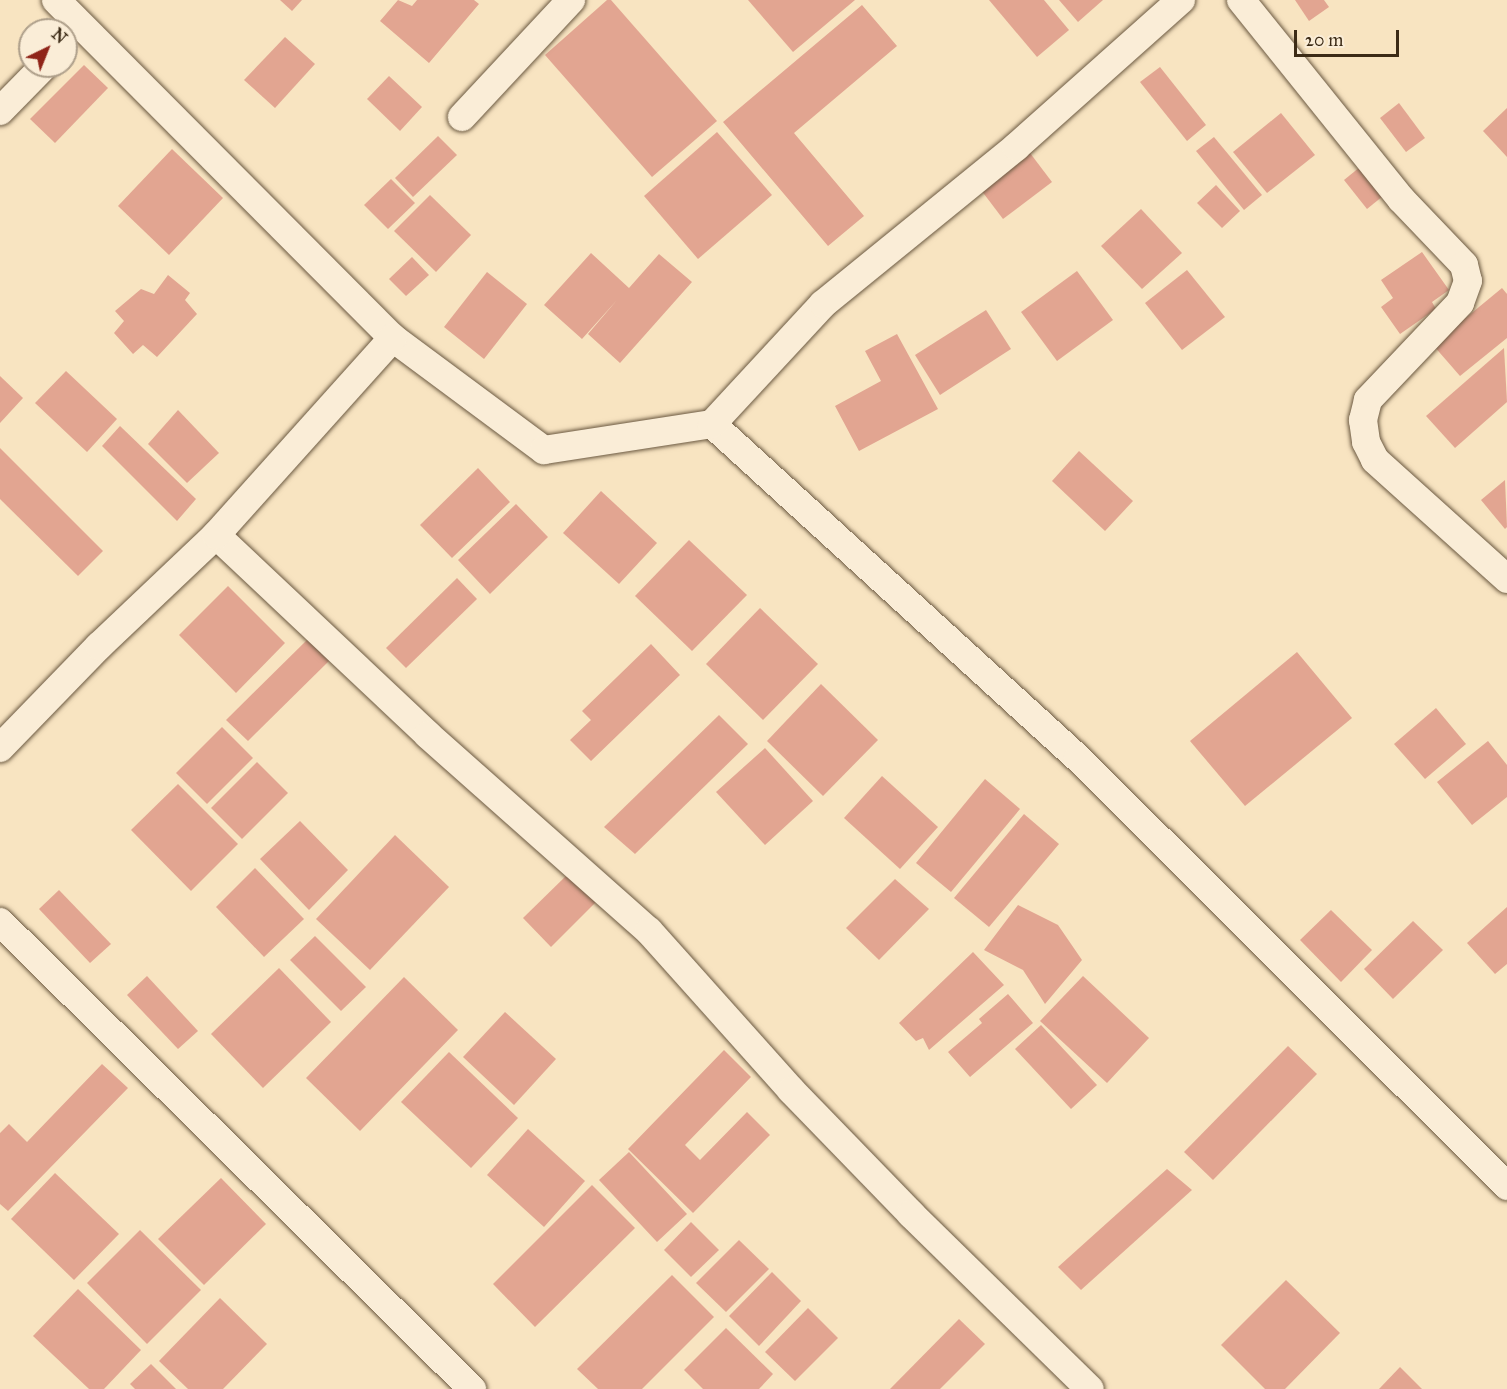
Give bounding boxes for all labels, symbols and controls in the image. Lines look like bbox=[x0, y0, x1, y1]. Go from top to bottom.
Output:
north arrow bbox=[18, 18, 78, 78]
scale bar bbox=[1297, 18, 1402, 56]
text: N bbox=[48, 24, 71, 48]
text: 20 m bbox=[1305, 29, 1343, 51]

